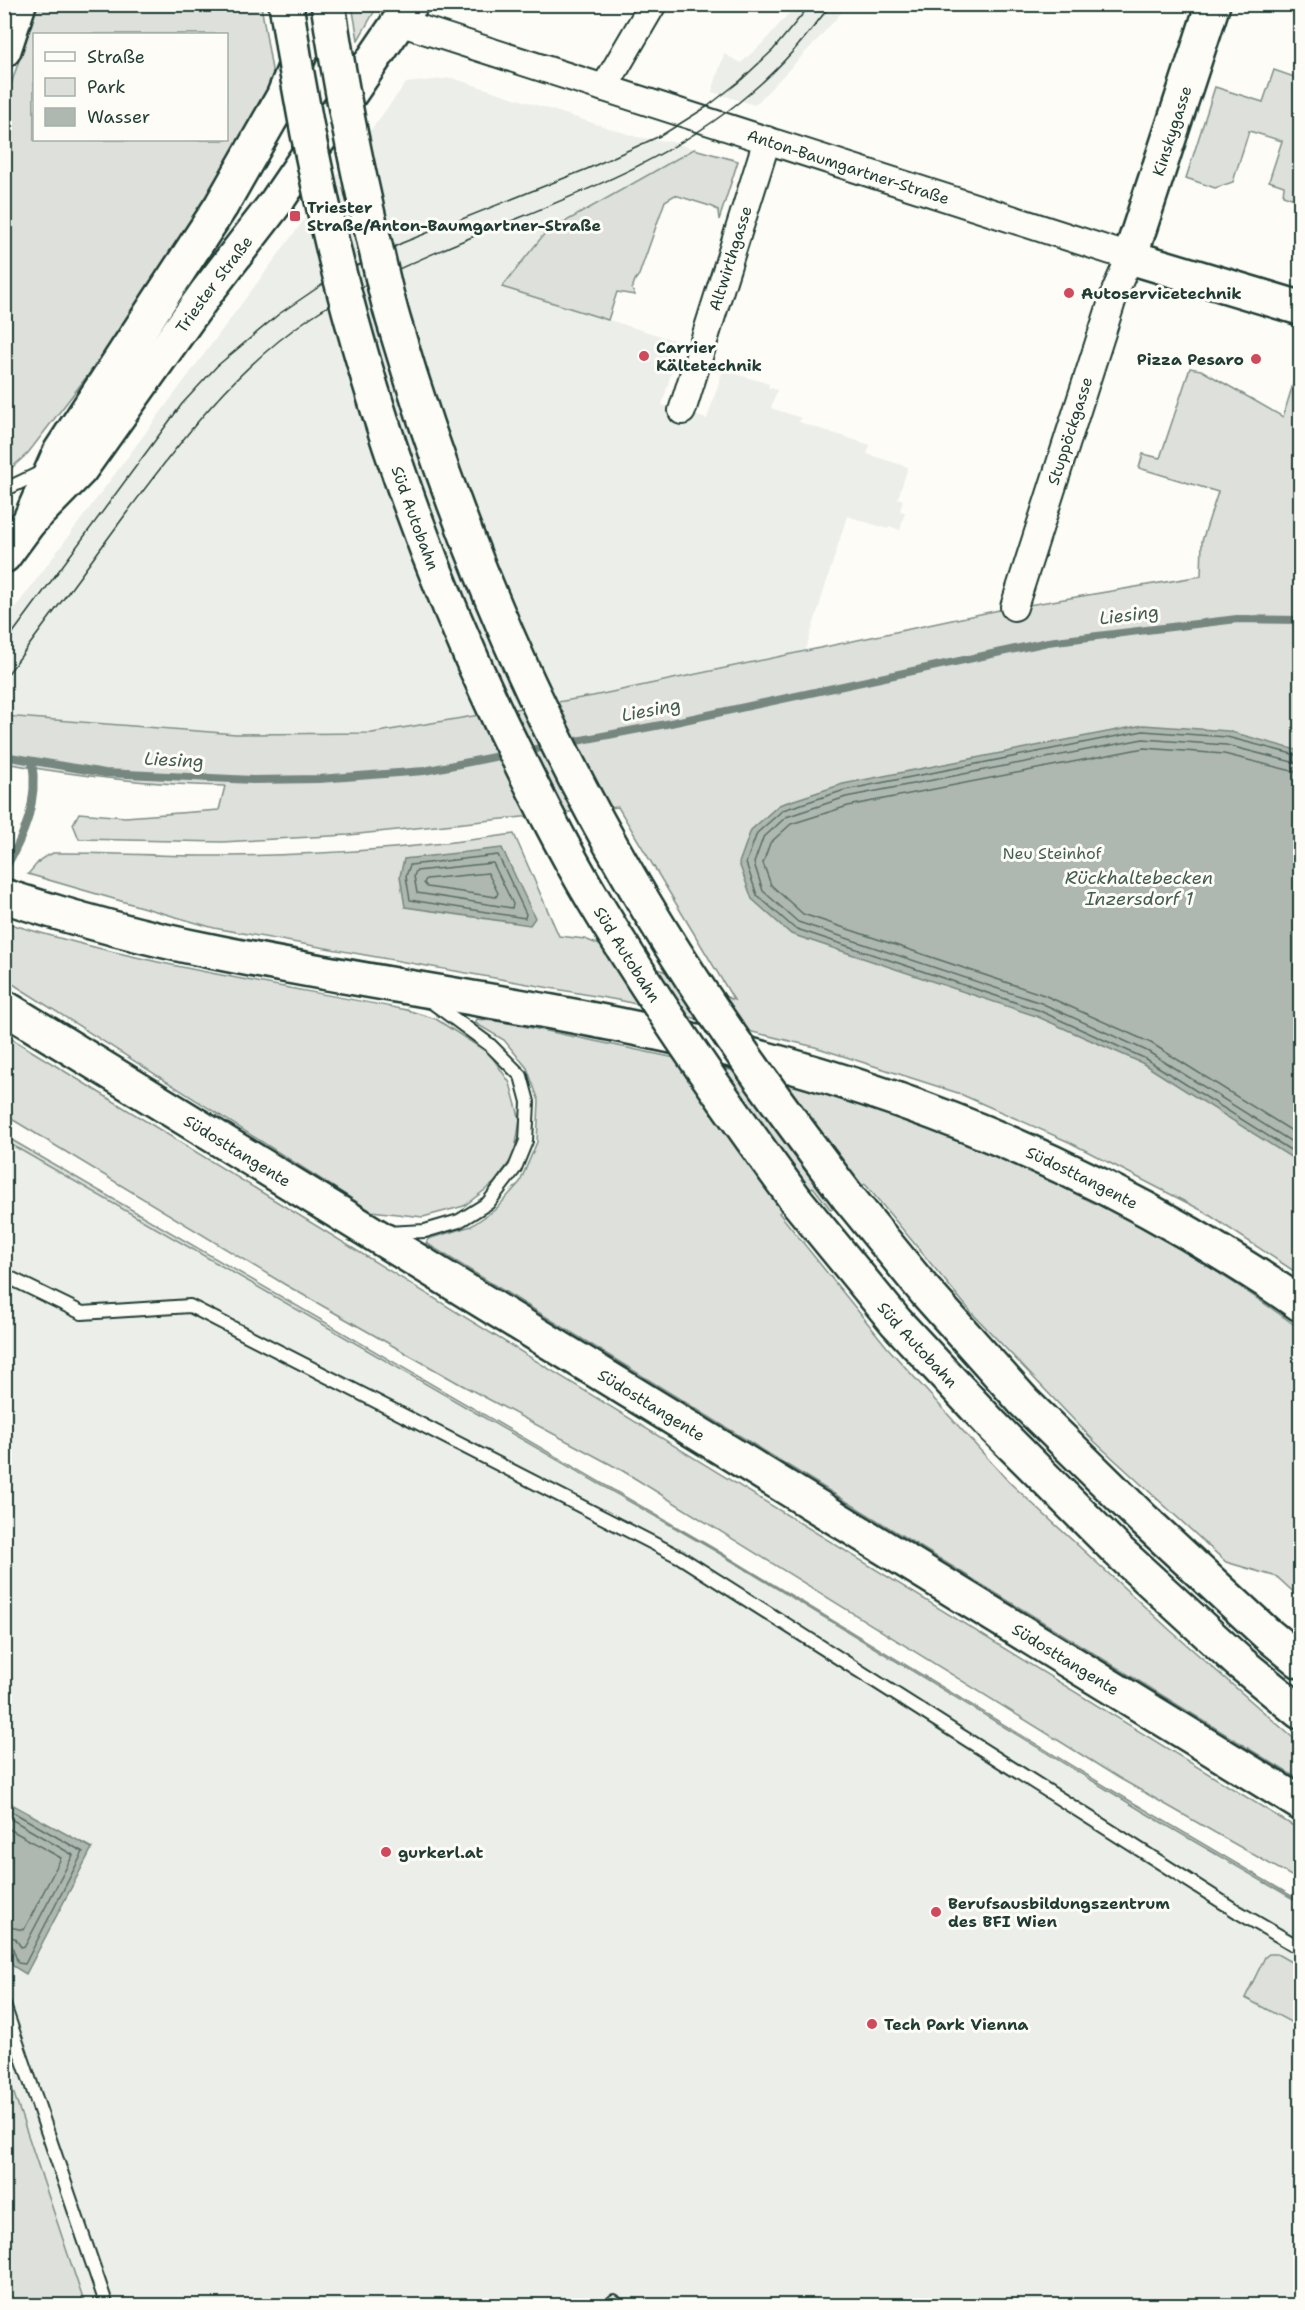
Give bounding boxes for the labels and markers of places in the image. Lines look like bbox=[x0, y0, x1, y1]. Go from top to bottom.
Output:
place label: Triester Straße/Anton-Baumgartner-Straße bbox=[307, 197, 602, 236]
marker: Triester Straße/Anton-Baumgartner-Straße bbox=[288, 209, 302, 223]
place label: Autoservicetechnik bbox=[1081, 283, 1242, 304]
marker: Autoservicetechnik bbox=[1062, 286, 1076, 300]
place label: Carrier Kältetechnik bbox=[656, 337, 762, 376]
marker: Carrier Kältetechnik bbox=[637, 349, 651, 363]
place label: Pizza Pesaro bbox=[1137, 349, 1244, 370]
marker: Pizza Pesaro bbox=[1249, 352, 1263, 366]
place label: gurkerl.at bbox=[398, 1842, 483, 1863]
marker: gurkerl.at bbox=[379, 1845, 393, 1859]
place label: Berufsausbildungszentrum des BFI Wien bbox=[948, 1893, 1170, 1932]
marker: Berufsausbildungszentrum des BFI Wien bbox=[929, 1905, 943, 1919]
place label: Tech Park Vienna bbox=[884, 2014, 1029, 2035]
marker: Tech Park Vienna bbox=[865, 2017, 879, 2031]

